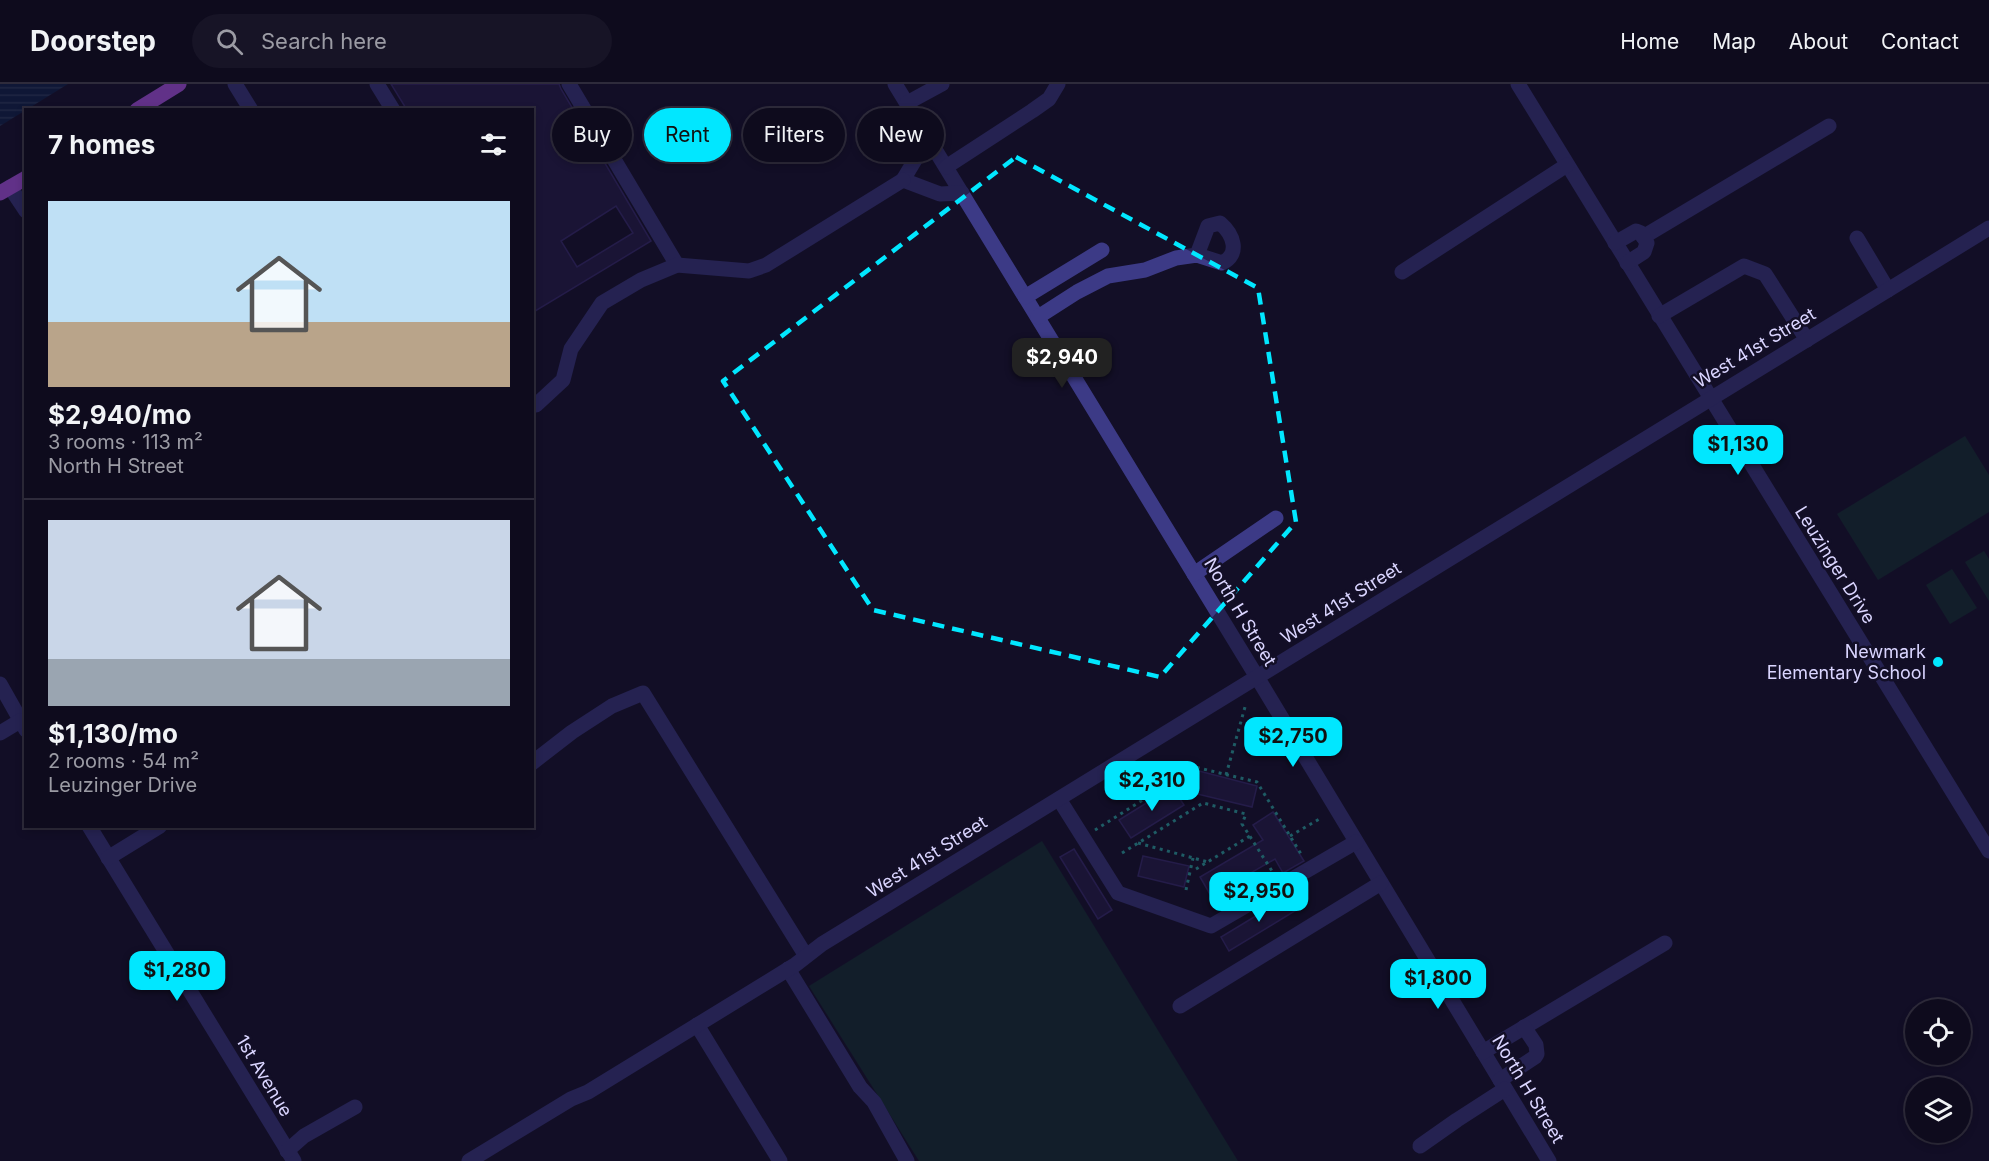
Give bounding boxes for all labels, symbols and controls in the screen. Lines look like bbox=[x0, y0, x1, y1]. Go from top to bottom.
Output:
search box bbox=[192, 14, 612, 68]
text: Doorstep bbox=[30, 24, 156, 58]
icon: search bbox=[213, 25, 246, 58]
text: Search here bbox=[261, 28, 387, 54]
text: Home bbox=[1620, 29, 1679, 54]
text: Map bbox=[1712, 29, 1756, 54]
text: About bbox=[1789, 29, 1848, 54]
text: Contact bbox=[1881, 29, 1959, 54]
chip: Buy bbox=[552, 108, 632, 162]
chip: Rent bbox=[644, 108, 731, 162]
chip: Filters bbox=[743, 108, 845, 162]
chip: New bbox=[857, 108, 944, 162]
icon: filters bbox=[477, 128, 510, 161]
text: 7 homes bbox=[48, 129, 155, 160]
icon: home bbox=[225, 240, 333, 348]
street label: West 41st Street bbox=[1690, 303, 1819, 392]
pin: $2,940 bbox=[1013, 338, 1111, 389]
text: $2,940 bbox=[1026, 345, 1098, 369]
text: $2,940/mo bbox=[48, 399, 192, 430]
pin: $1,130 bbox=[1689, 425, 1787, 476]
text: 3 rooms · 113 m² bbox=[48, 430, 203, 454]
text: $1,130 bbox=[1707, 432, 1769, 456]
text: North H Street bbox=[48, 454, 184, 478]
street label: Leuzinger Drive bbox=[1791, 502, 1880, 627]
street label: North H Street bbox=[1200, 554, 1281, 670]
street label: West 41st Street bbox=[1277, 557, 1405, 648]
icon: home bbox=[225, 559, 333, 667]
place label: Newmark Elementary School bbox=[1767, 641, 1926, 683]
marker: Newmark Elementary School bbox=[1931, 655, 1945, 669]
pin: $2,750 bbox=[1244, 717, 1342, 768]
text: $1,130/mo bbox=[48, 718, 178, 749]
text: $2,750 bbox=[1258, 724, 1328, 748]
text: 2 rooms · 54 m² bbox=[48, 749, 199, 773]
pin: $2,310 bbox=[1103, 761, 1201, 812]
text: $2,310 bbox=[1119, 768, 1185, 792]
text: Leuzinger Drive bbox=[48, 773, 197, 797]
street label: West 41st Street bbox=[863, 811, 991, 902]
pin: $2,950 bbox=[1210, 872, 1308, 923]
text: $2,950 bbox=[1223, 879, 1295, 903]
pin: $1,280 bbox=[128, 951, 226, 1002]
text: $1,280 bbox=[143, 958, 211, 982]
pin: $1,800 bbox=[1389, 959, 1487, 1010]
text: $1,800 bbox=[1404, 966, 1472, 990]
map controls bbox=[1905, 999, 1971, 1143]
button: locate bbox=[1905, 999, 1971, 1065]
street label: 1st Avenue bbox=[232, 1031, 297, 1120]
street label: North H Street bbox=[1488, 1031, 1569, 1147]
button: layers bbox=[1905, 1077, 1971, 1143]

